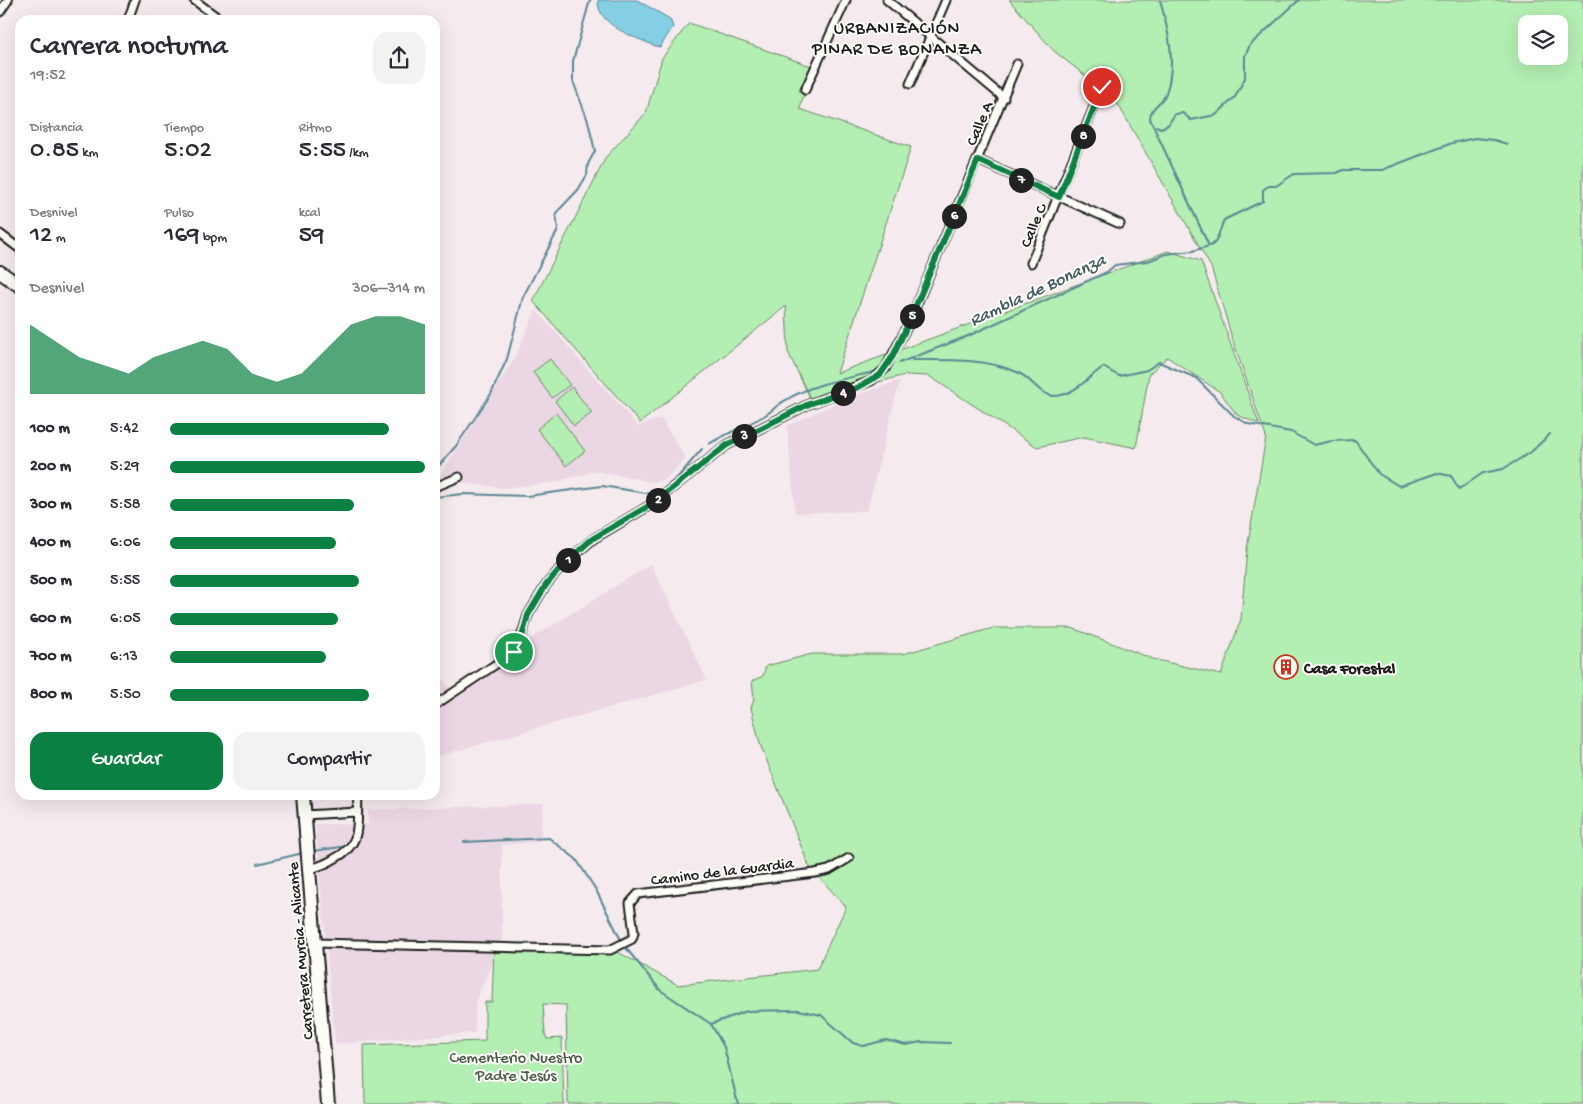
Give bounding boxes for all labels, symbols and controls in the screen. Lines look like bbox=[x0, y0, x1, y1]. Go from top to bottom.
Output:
map controls bbox=[1518, 15, 1568, 65]
button: layers bbox=[1518, 15, 1568, 65]
district label: URBANIZACIÓN PINAR DE BONANZA bbox=[811, 19, 982, 61]
text: Carrera nocturna bbox=[30, 31, 228, 64]
button: share bbox=[373, 32, 425, 84]
pin bbox=[1081, 66, 1123, 108]
text: 19:52 bbox=[30, 67, 66, 86]
icon: check bbox=[1088, 73, 1116, 101]
street label: Calle A bbox=[963, 98, 1000, 149]
text: Distancia bbox=[30, 120, 83, 137]
text: Tiempo bbox=[164, 120, 204, 137]
text: Ritmo bbox=[299, 120, 332, 137]
pin: 8 bbox=[1070, 124, 1096, 148]
text: 8 bbox=[1080, 128, 1087, 145]
text: 0.85 bbox=[30, 137, 79, 166]
text: 5:02 bbox=[164, 137, 212, 166]
text: 5:55 bbox=[299, 137, 346, 166]
text: km bbox=[79, 145, 98, 162]
text: /km bbox=[346, 145, 369, 162]
pin: 7 bbox=[1008, 168, 1034, 192]
text: 7 bbox=[1018, 172, 1025, 189]
street label: Calle C bbox=[1018, 201, 1053, 251]
pin: 6 bbox=[942, 204, 966, 228]
text: Desnivel bbox=[30, 205, 78, 222]
text: Pulso bbox=[164, 205, 194, 222]
text: kcal bbox=[299, 205, 321, 222]
text: 6 bbox=[951, 208, 958, 225]
text: 12 bbox=[30, 222, 52, 251]
text: 169 bbox=[164, 222, 200, 251]
text: 59 bbox=[299, 222, 324, 251]
text: m bbox=[52, 230, 66, 247]
text: bpm bbox=[200, 230, 227, 247]
water label: Rambla de Bonanza bbox=[967, 250, 1110, 332]
text: Desnivel bbox=[30, 280, 84, 299]
text: 306–314 m bbox=[352, 280, 425, 299]
pin: 5 bbox=[900, 304, 924, 328]
text: 5 bbox=[909, 308, 916, 325]
pin: 4 bbox=[830, 380, 856, 406]
text: 4 bbox=[840, 385, 847, 402]
text: 100 m bbox=[30, 420, 70, 439]
text: 5:42 bbox=[110, 420, 139, 439]
pin: 3 bbox=[732, 424, 756, 448]
text: 3 bbox=[741, 428, 748, 445]
text: 200 m bbox=[30, 458, 71, 477]
text: 5:29 bbox=[110, 458, 139, 477]
pin: 2 bbox=[646, 488, 670, 512]
text: 2 bbox=[655, 492, 662, 509]
text: 300 m bbox=[30, 496, 72, 515]
text: 5:58 bbox=[110, 496, 141, 515]
text: 400 m bbox=[30, 534, 71, 553]
text: 6:06 bbox=[110, 534, 140, 553]
pin: 1 bbox=[556, 548, 580, 572]
text: 1 bbox=[566, 552, 571, 569]
text: 500 m bbox=[30, 572, 72, 591]
text: 5:55 bbox=[110, 572, 140, 591]
text: 600 m bbox=[30, 610, 71, 629]
text: 6:05 bbox=[110, 610, 141, 629]
pin bbox=[493, 631, 535, 673]
icon: arrive bbox=[500, 638, 528, 666]
text: 700 m bbox=[30, 648, 72, 667]
text: 6:13 bbox=[110, 648, 138, 667]
building icon: Casa Forestal bbox=[1273, 654, 1299, 680]
place label: Casa Forestal bbox=[1303, 661, 1396, 680]
text: 800 m bbox=[30, 686, 72, 705]
text: 5:50 bbox=[110, 686, 141, 705]
button: Guardar bbox=[30, 732, 223, 790]
button: Compartir bbox=[233, 732, 425, 790]
street label: Camino de la Guardia bbox=[650, 855, 796, 892]
street label: Carretera Murcia - Alicante bbox=[285, 860, 320, 1040]
park label: Cementerio Nuestro Padre Jesús bbox=[450, 1050, 582, 1087]

